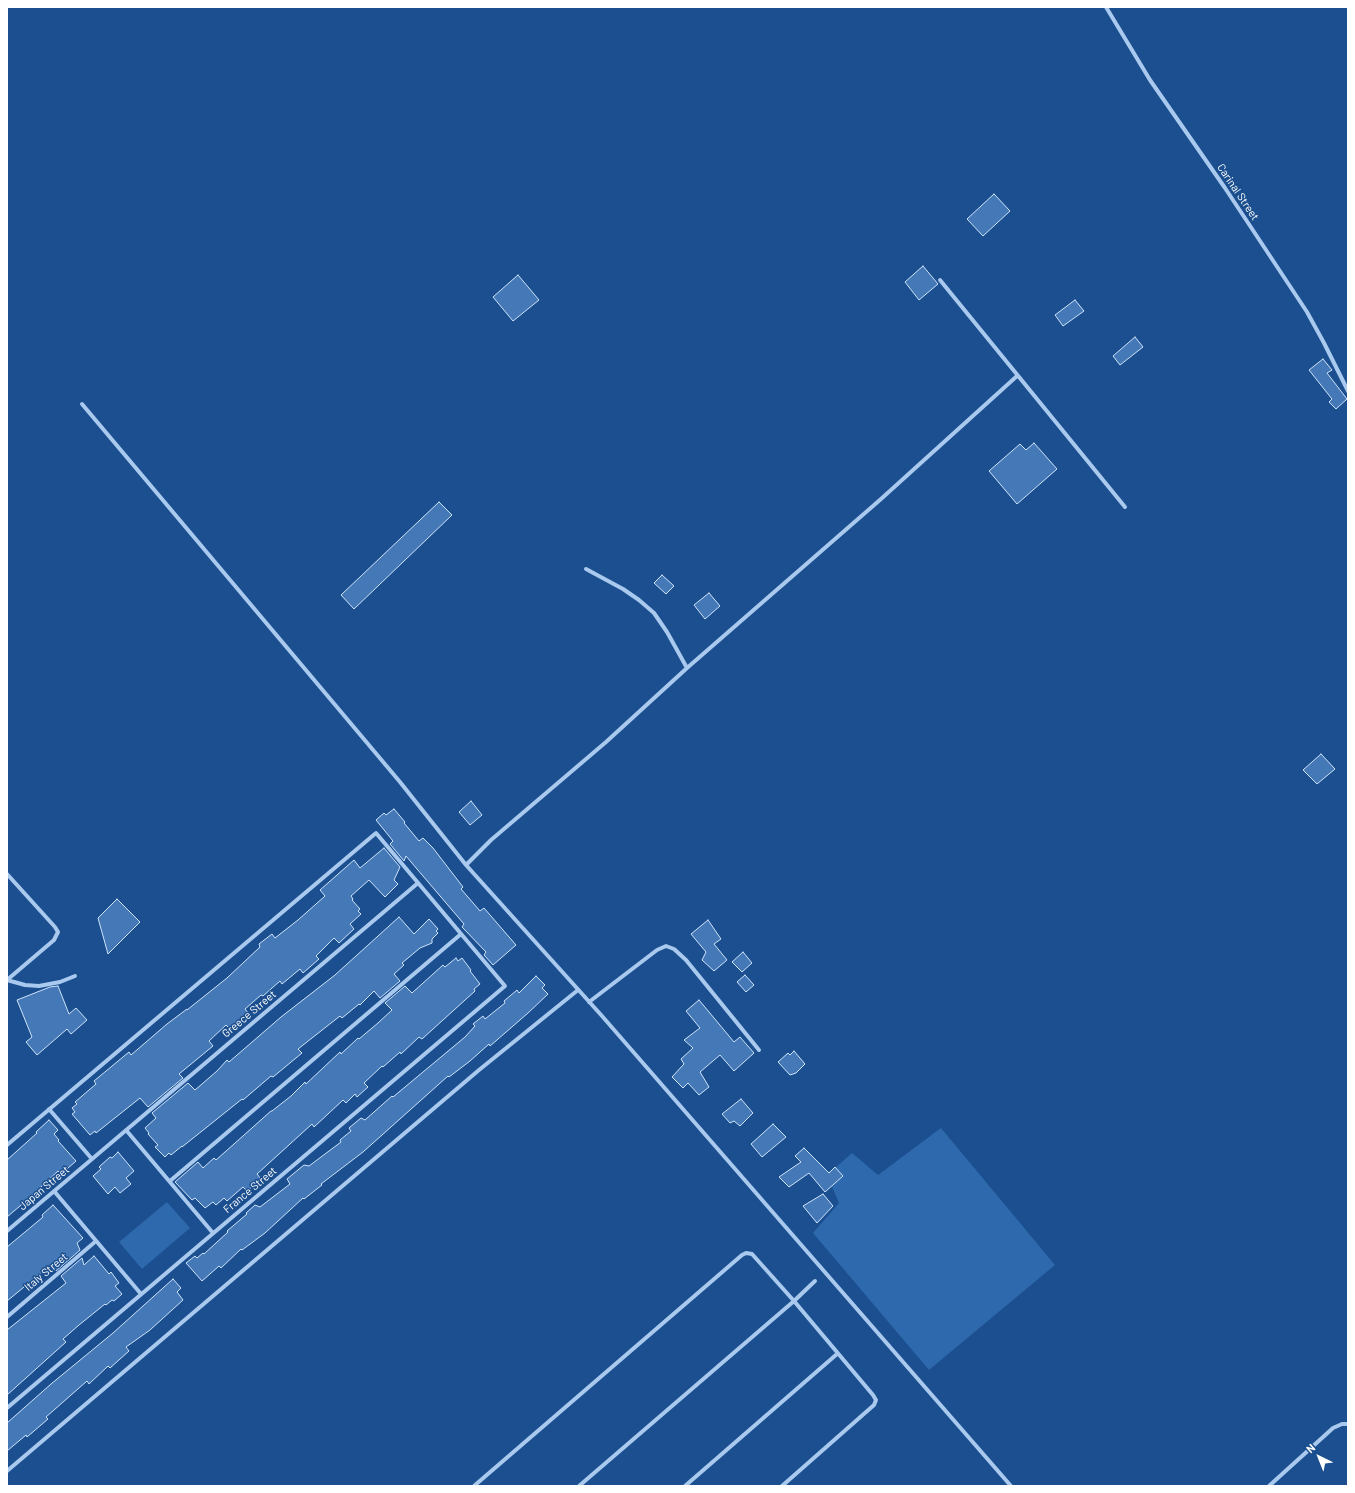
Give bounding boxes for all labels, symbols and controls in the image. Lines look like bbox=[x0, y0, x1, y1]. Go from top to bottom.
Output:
street label: Carinal Street bbox=[1214, 161, 1262, 223]
street label: Greece Street bbox=[219, 988, 279, 1040]
street label: Japan Street bbox=[16, 1163, 72, 1213]
street label: France Street bbox=[221, 1164, 279, 1216]
street label: Italy Street bbox=[22, 1250, 70, 1294]
north arrow bbox=[1299, 1437, 1339, 1477]
text: N bbox=[1303, 1441, 1318, 1455]

